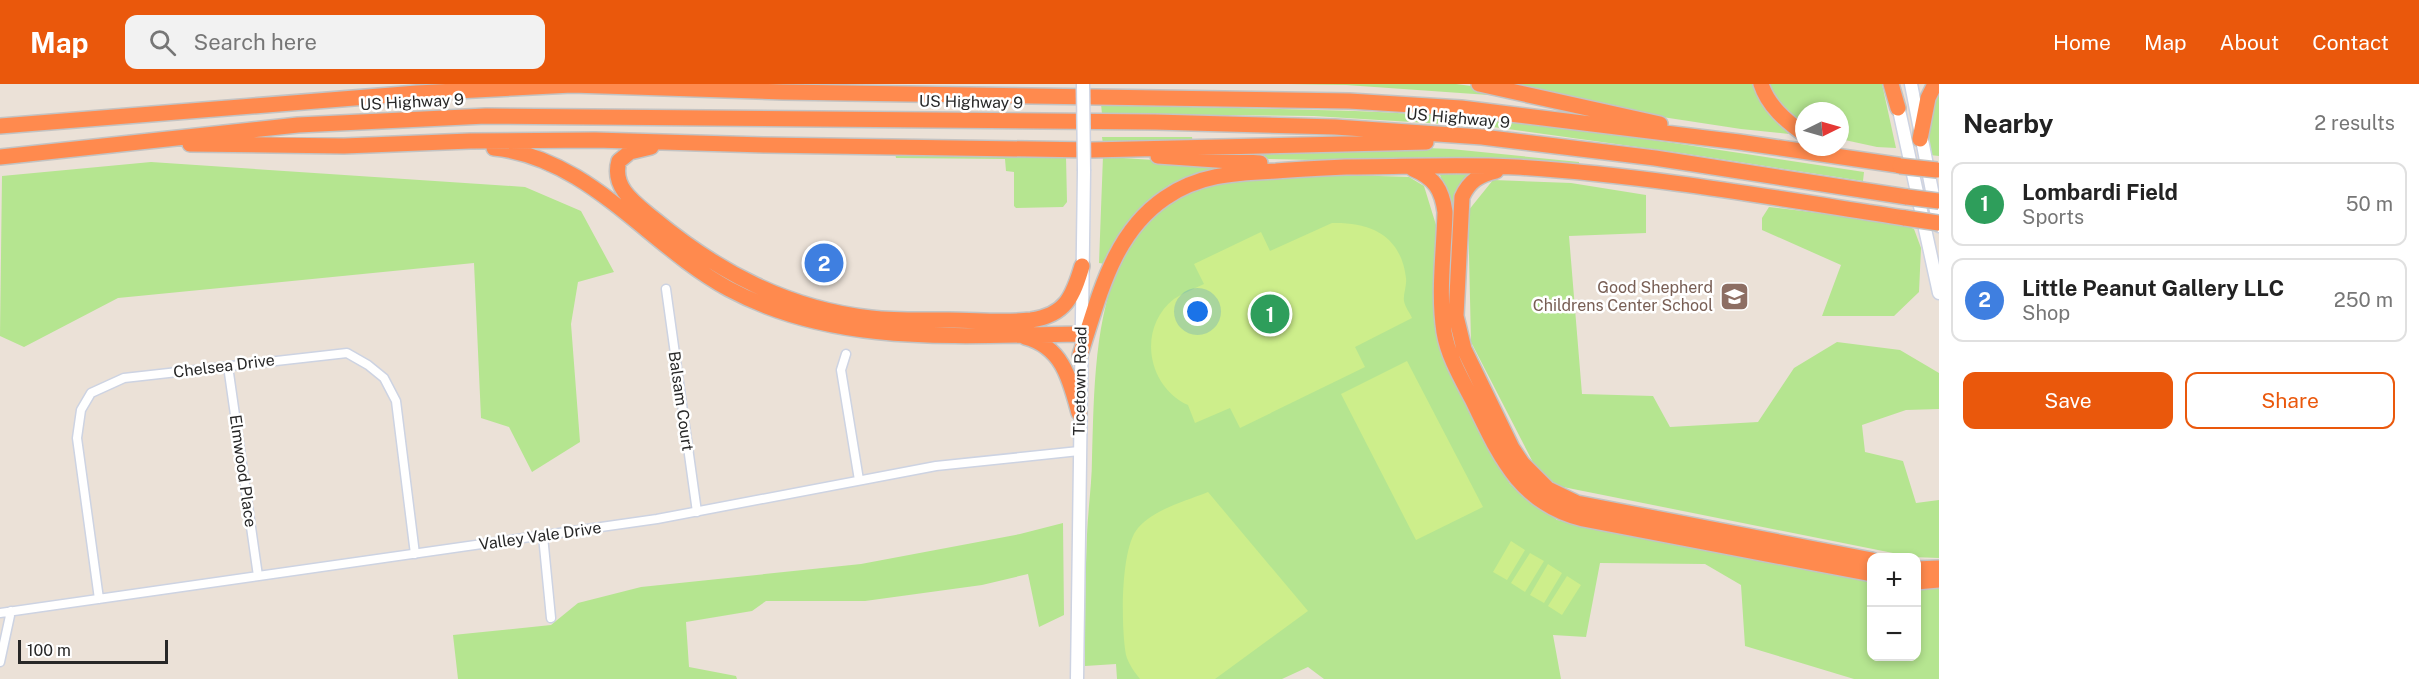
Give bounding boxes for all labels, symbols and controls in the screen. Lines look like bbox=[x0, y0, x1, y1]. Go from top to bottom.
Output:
search box bbox=[125, 15, 545, 69]
text: Map bbox=[30, 26, 89, 59]
icon: search bbox=[146, 26, 179, 59]
text: Search here bbox=[194, 29, 317, 55]
text: Home bbox=[2053, 30, 2111, 55]
text: Map bbox=[2144, 30, 2187, 55]
text: About bbox=[2220, 30, 2279, 55]
text: Contact bbox=[2312, 30, 2389, 55]
street label: US Highway 9 bbox=[359, 90, 465, 114]
street label: US Highway 9 bbox=[919, 92, 1023, 112]
north arrow bbox=[1795, 102, 1849, 156]
street label: US Highway 9 bbox=[1405, 104, 1511, 132]
text: Nearby bbox=[1963, 108, 2053, 139]
text: 2 results bbox=[2314, 111, 2395, 135]
text: Lombardi Field bbox=[2022, 179, 2178, 205]
text: 1 bbox=[1980, 192, 1989, 216]
text: 50 m bbox=[2346, 192, 2393, 216]
text: Sports bbox=[2022, 205, 2084, 229]
pin: 2 bbox=[804, 240, 844, 285]
text: Little Peanut Gallery LLC bbox=[2022, 275, 2284, 301]
place label: Good Shepherd Childrens Center School bbox=[1533, 278, 1713, 315]
school or university icon: Good Shepherd Childrens Center School bbox=[1718, 280, 1750, 312]
text: 2 bbox=[1978, 288, 1991, 312]
text: 250 m bbox=[2334, 288, 2393, 312]
pin: 1 bbox=[1250, 292, 1290, 336]
your location bbox=[1183, 297, 1212, 326]
text: Shop bbox=[2022, 301, 2070, 325]
street label: Ticetown Road bbox=[1070, 326, 1090, 436]
street label: Chelsea Drive bbox=[172, 350, 276, 382]
street label: Balsam Court bbox=[665, 350, 697, 452]
button: Save bbox=[1963, 372, 2173, 429]
button: Share bbox=[2185, 372, 2395, 429]
street label: Elmwood Place bbox=[226, 414, 260, 528]
street label: Valley Vale Drive bbox=[478, 518, 602, 554]
map controls bbox=[1867, 553, 1921, 661]
button: + bbox=[1867, 553, 1921, 607]
button: − bbox=[1867, 607, 1921, 661]
scale bar bbox=[18, 637, 168, 664]
text: 100 m bbox=[27, 641, 71, 660]

